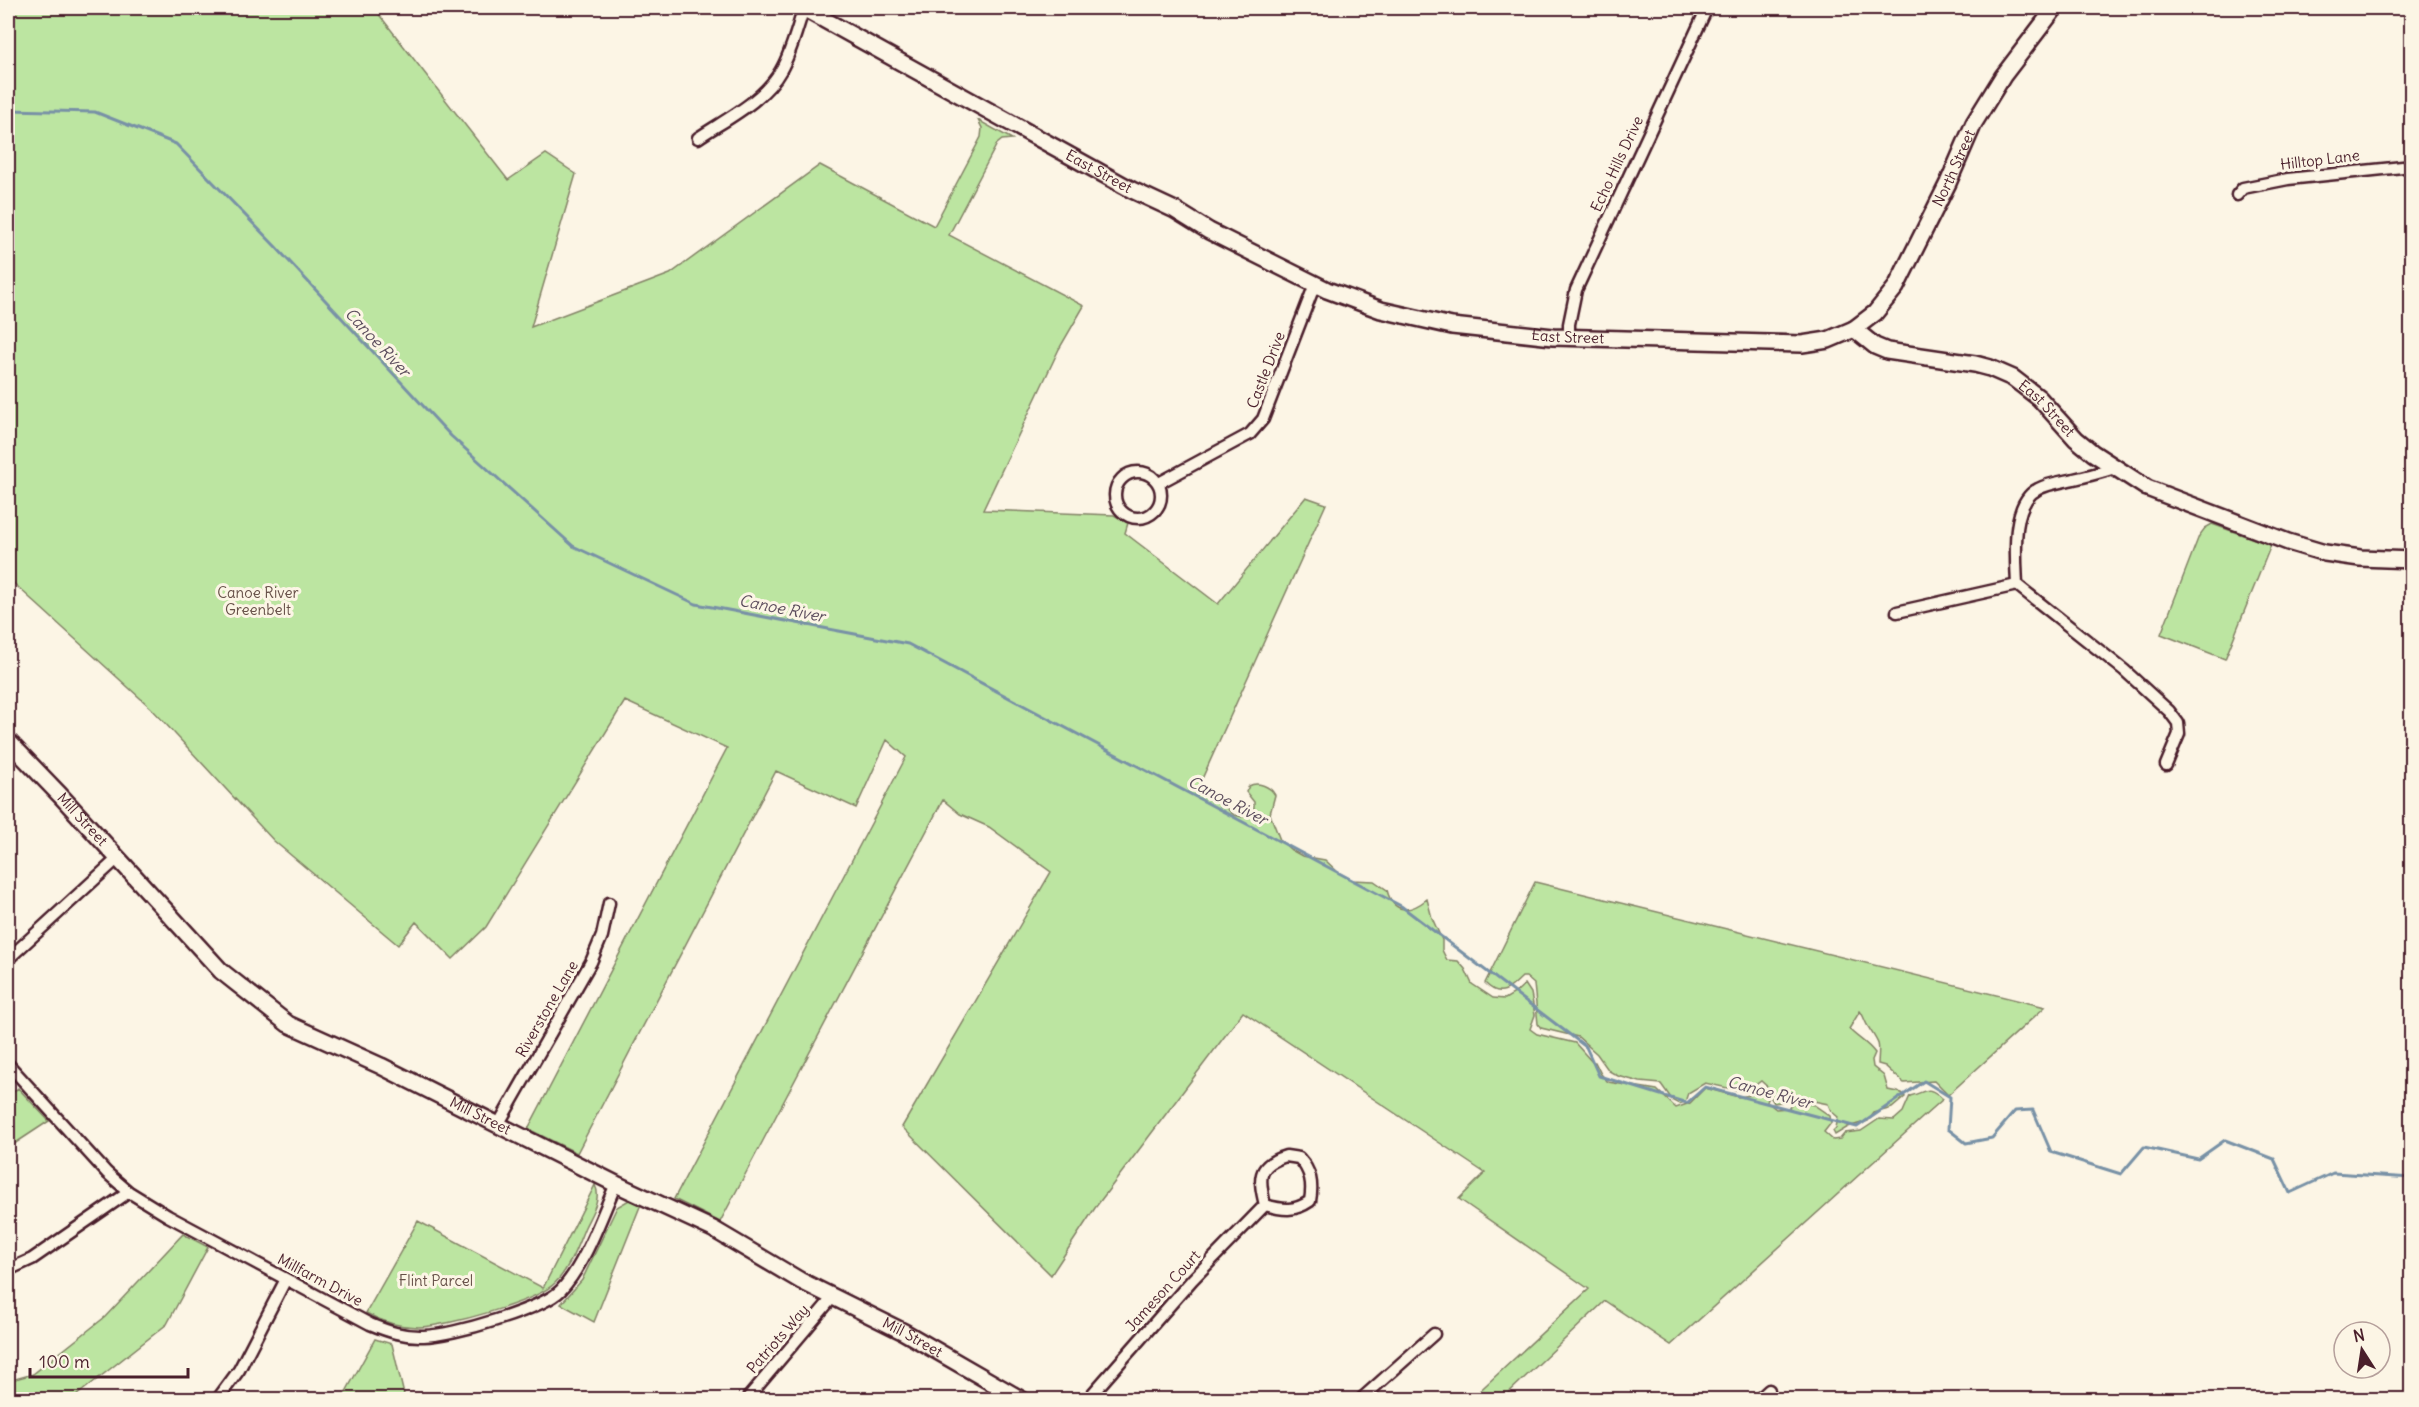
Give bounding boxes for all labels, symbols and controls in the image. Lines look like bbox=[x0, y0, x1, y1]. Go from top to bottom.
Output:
street label: Echo Hills Drive bbox=[1586, 113, 1647, 215]
street label: North Street bbox=[1928, 127, 1979, 210]
street label: East Street bbox=[1063, 145, 1135, 197]
street label: Hilltop Lane bbox=[2279, 145, 2361, 174]
water label: Canoe River bbox=[341, 303, 417, 382]
street label: East Street bbox=[1531, 325, 1604, 347]
street label: Castle Drive bbox=[1242, 329, 1289, 411]
street label: East Street bbox=[2015, 376, 2079, 440]
park label: Canoe River Greenbelt bbox=[217, 583, 299, 619]
water label: Canoe River bbox=[737, 590, 829, 627]
water label: Canoe River bbox=[1185, 771, 1273, 830]
street label: Mill Street bbox=[53, 788, 112, 850]
street label: Riverstone Lane bbox=[511, 957, 582, 1060]
water label: Canoe River bbox=[1725, 1071, 1817, 1114]
street label: Mill Street bbox=[447, 1092, 514, 1139]
street label: Jameson Court bbox=[1121, 1246, 1204, 1335]
street label: Millfarm Drive bbox=[274, 1249, 366, 1310]
park label: Flint Parcel bbox=[399, 1271, 473, 1290]
street label: Patriots Way bbox=[742, 1300, 813, 1377]
street label: Mill Street bbox=[879, 1313, 946, 1361]
north arrow bbox=[2332, 1320, 2392, 1380]
text: N bbox=[2351, 1324, 2366, 1346]
scale bar bbox=[30, 1341, 188, 1379]
text: 100 m bbox=[39, 1350, 90, 1373]

